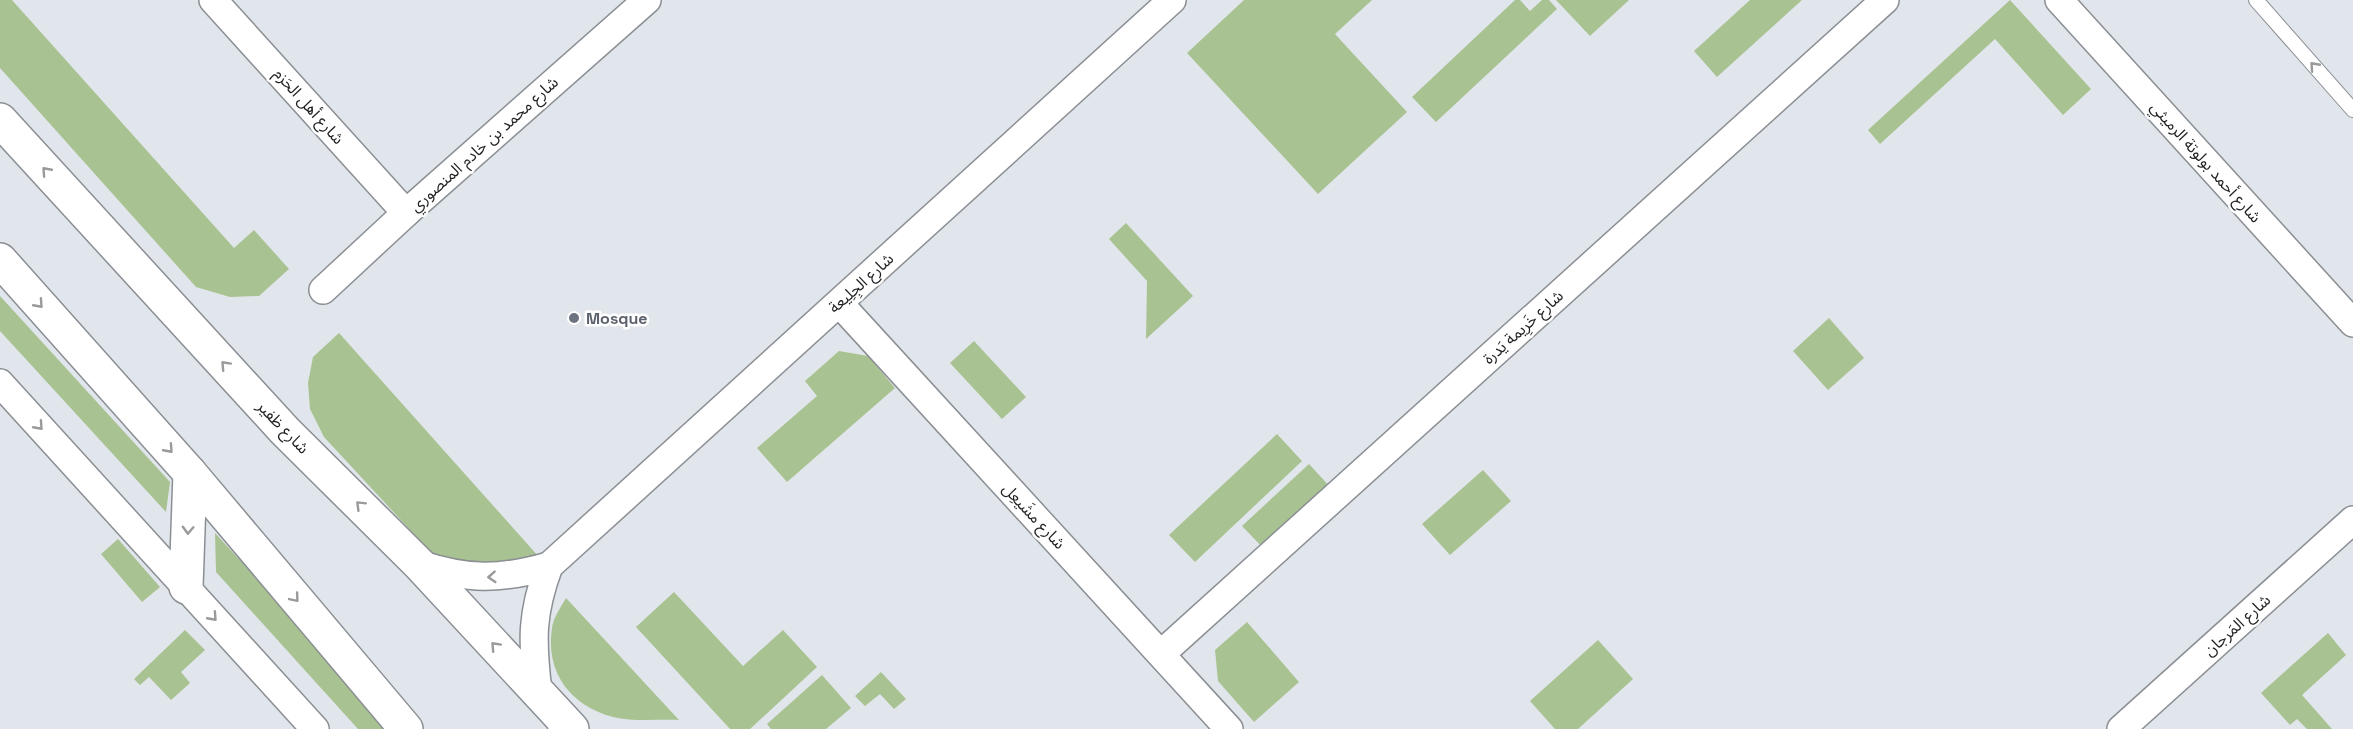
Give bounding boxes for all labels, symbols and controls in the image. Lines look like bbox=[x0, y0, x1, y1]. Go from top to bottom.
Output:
one-way arrow bbox=[2310, 62, 2321, 73]
street label: شارع أهل الحَزم bbox=[268, 63, 349, 150]
street label: شارع محمد بن خادم المنصوري bbox=[405, 72, 564, 218]
street label: شارع أحمد بولوتة الرميثي bbox=[2144, 97, 2266, 228]
one-way arrow bbox=[42, 167, 53, 177]
street label: شارع الجِلِيعة bbox=[824, 248, 899, 319]
street label: شارع خَرِيمة يَدرة bbox=[1478, 285, 1569, 370]
one-way arrow bbox=[32, 297, 43, 307]
place label: Mosque bbox=[586, 308, 648, 329]
marker: Mosque bbox=[567, 311, 581, 325]
one-way arrow bbox=[221, 361, 232, 372]
street label: شارع ظفير bbox=[250, 395, 314, 460]
one-way arrow bbox=[32, 420, 43, 430]
one-way arrow bbox=[162, 442, 173, 453]
street label: شارع مشَيعِل bbox=[996, 478, 1070, 555]
one-way arrow bbox=[356, 502, 367, 513]
one-way arrow bbox=[182, 526, 194, 535]
one-way arrow bbox=[488, 570, 497, 583]
street label: شارع المَرجان bbox=[2199, 589, 2276, 662]
one-way arrow bbox=[288, 591, 299, 602]
one-way arrow bbox=[206, 611, 217, 621]
one-way arrow bbox=[491, 642, 502, 653]

